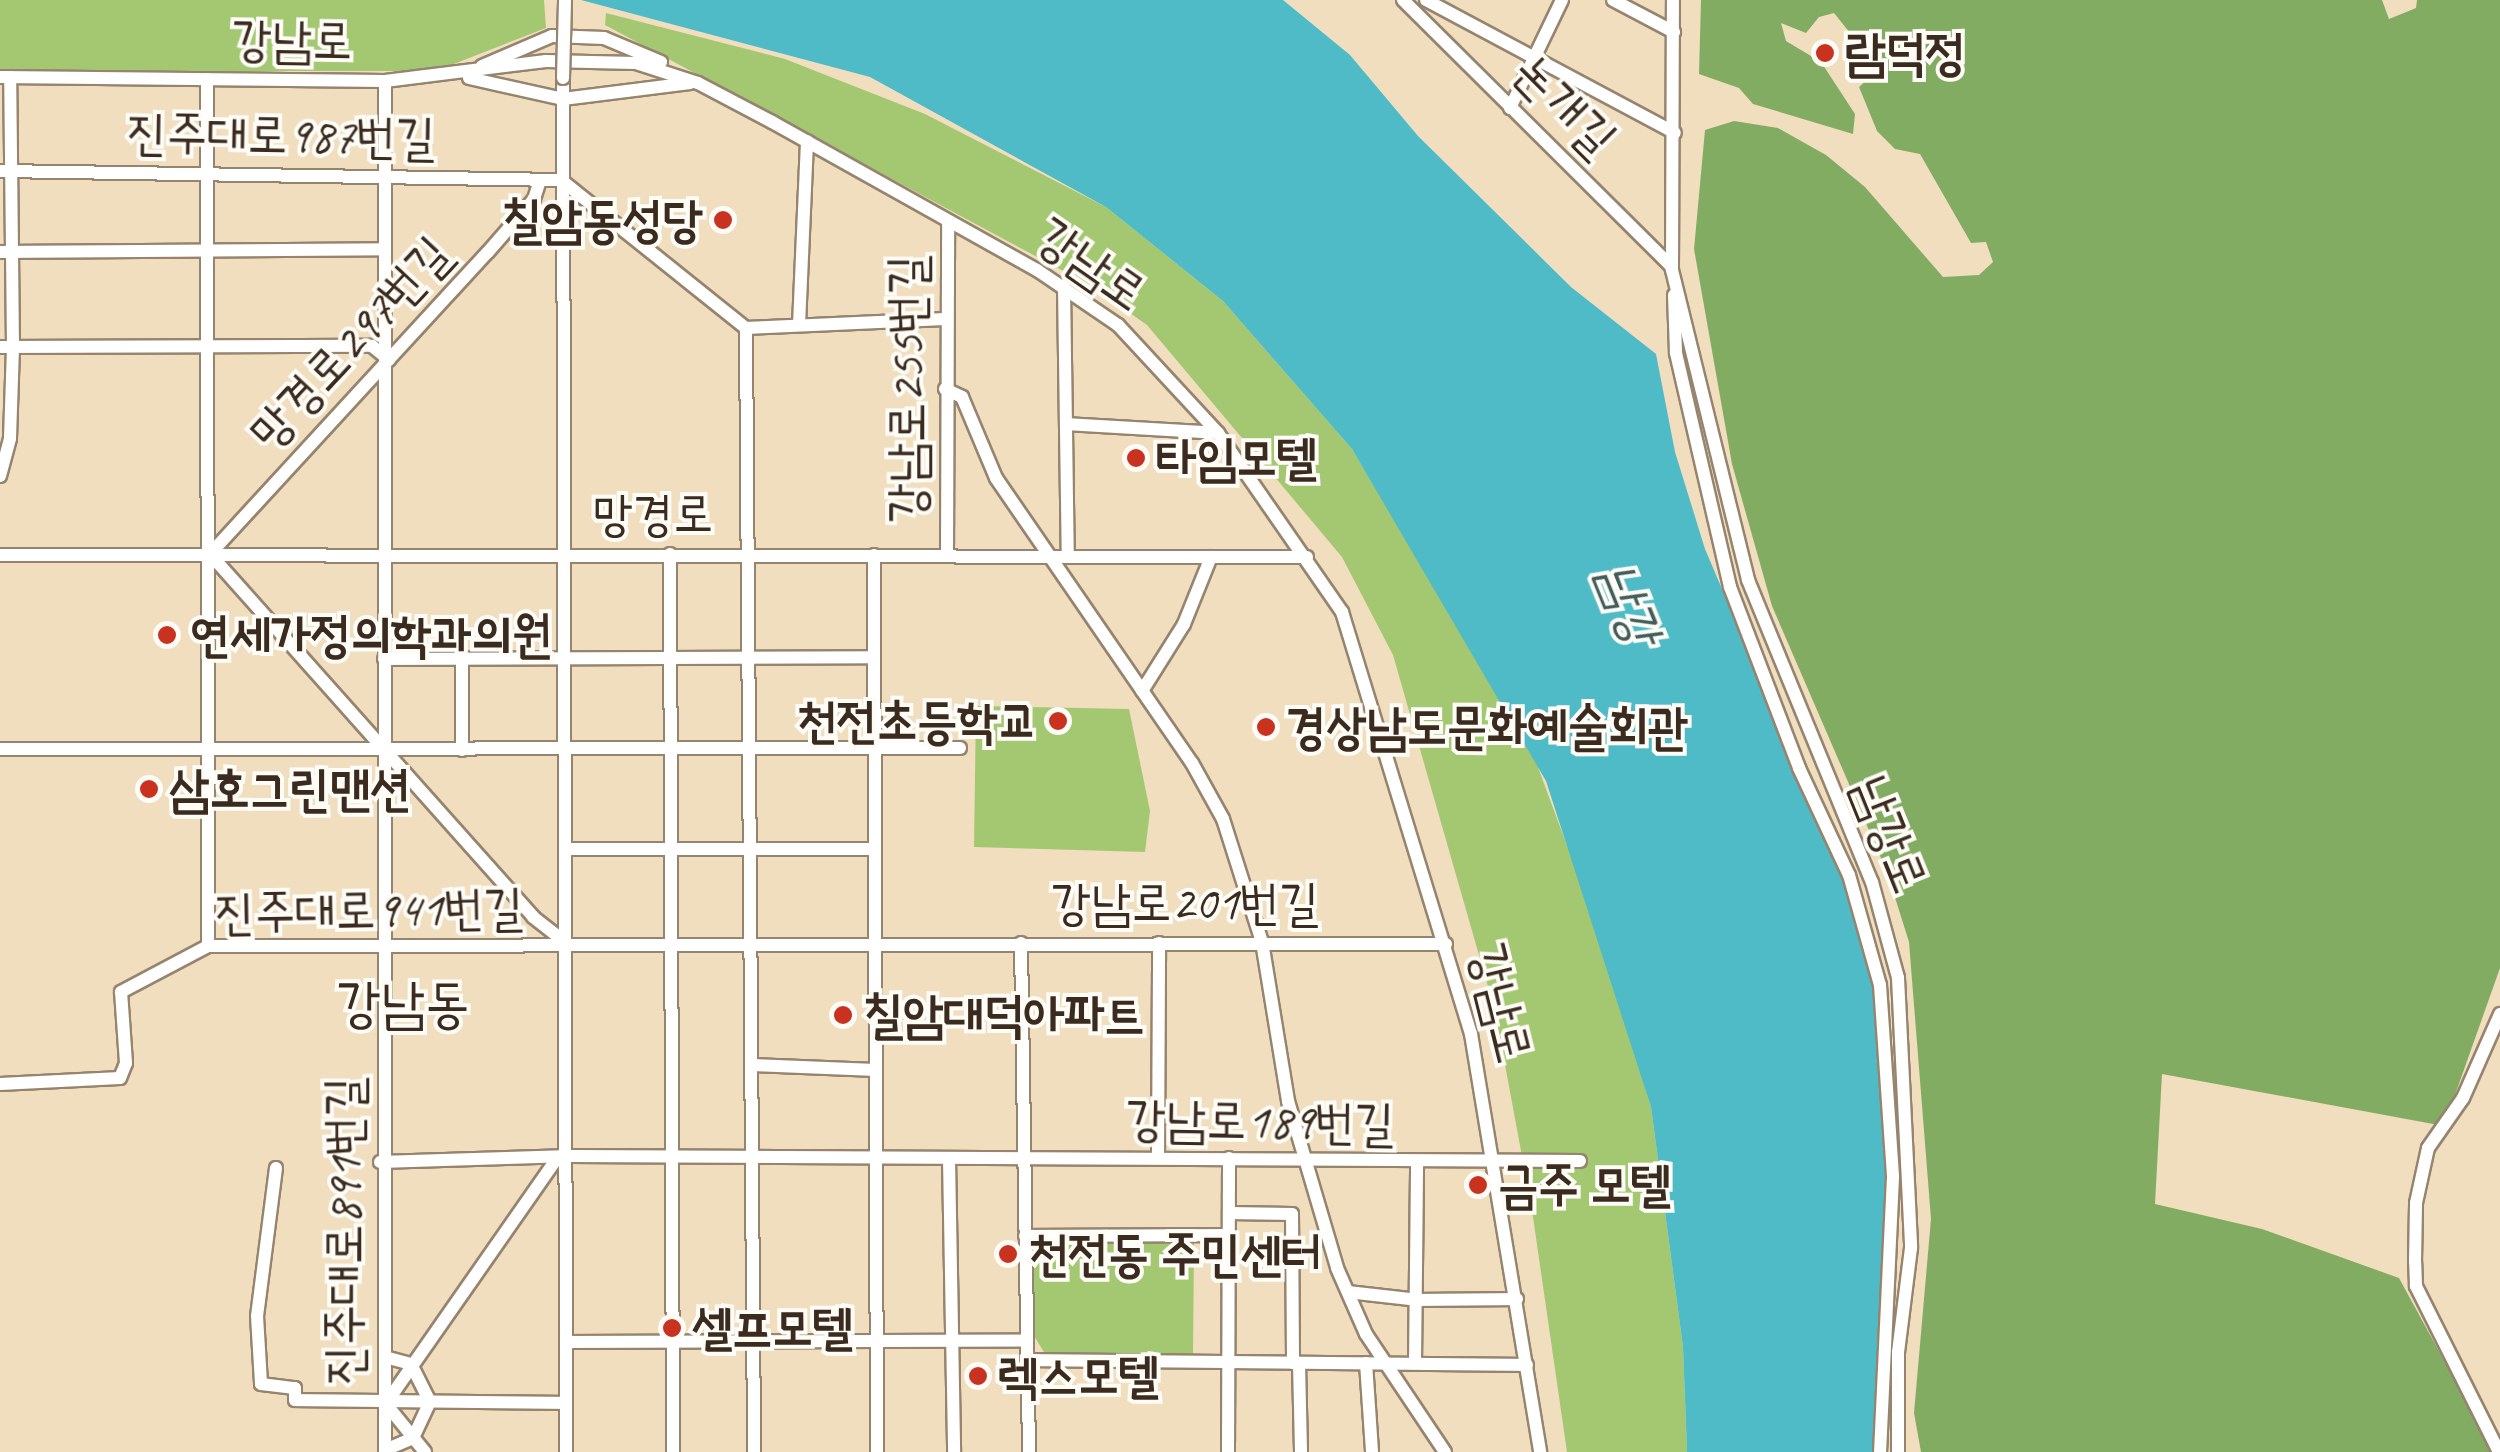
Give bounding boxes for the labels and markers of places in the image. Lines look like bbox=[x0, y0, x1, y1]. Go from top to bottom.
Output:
place label: 람덕정 bbox=[1845, 23, 1966, 83]
marker: 람덕정 bbox=[1814, 42, 1836, 64]
place label: 칠암동성당 bbox=[502, 190, 703, 250]
marker: 칠암동성당 bbox=[712, 209, 734, 231]
place label: 타임모텔 bbox=[1156, 428, 1317, 488]
marker: 타임모텔 bbox=[1125, 447, 1147, 469]
place label: 연세가정의학과의원 bbox=[190, 605, 552, 665]
marker: 연세가정의학과의원 bbox=[154, 622, 180, 648]
place label: 천전초등학교 bbox=[797, 691, 1038, 751]
place label: 경상남도문화예술회관 bbox=[1286, 697, 1688, 757]
marker: 천전초등학교 bbox=[1047, 710, 1069, 732]
marker: 경상남도문화예술회관 bbox=[1255, 716, 1277, 738]
place label: 삼호그린맨션 bbox=[169, 759, 410, 819]
marker: 삼호그린맨션 bbox=[138, 778, 160, 800]
place label: 칠암대덕아파트 bbox=[863, 985, 1145, 1045]
marker: 칠암대덕아파트 bbox=[832, 1004, 854, 1026]
place label: 금주 모텔 bbox=[1498, 1155, 1671, 1215]
marker: 금주 모텔 bbox=[1467, 1174, 1489, 1196]
place label: 천전동 주민센터 bbox=[1028, 1224, 1322, 1284]
marker: 천전동 주민센터 bbox=[997, 1243, 1019, 1265]
place label: 셀프모텔 bbox=[692, 1298, 853, 1358]
marker: 셀프모텔 bbox=[661, 1317, 683, 1339]
place label: 렉스모텔 bbox=[998, 1346, 1159, 1406]
marker: 렉스모텔 bbox=[967, 1365, 989, 1387]

